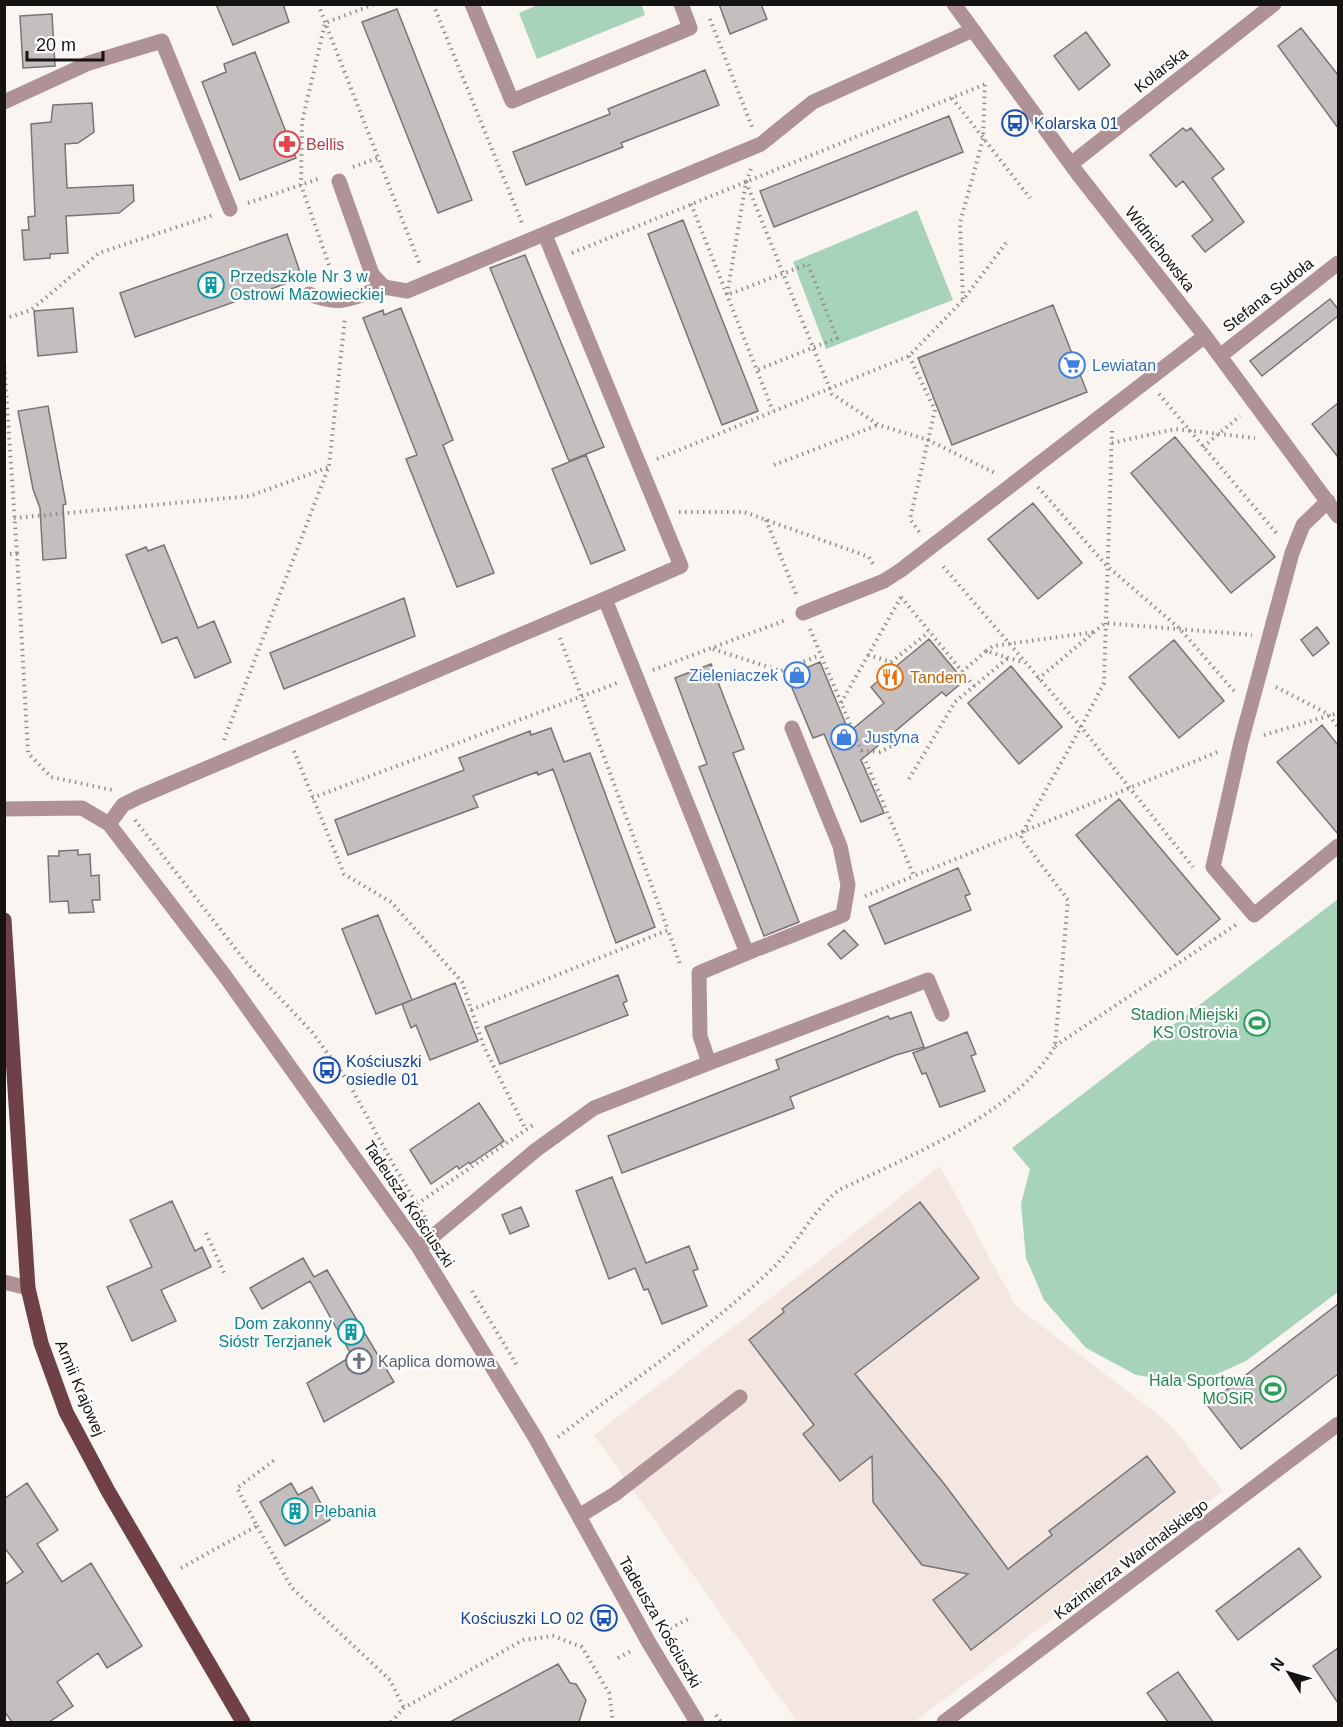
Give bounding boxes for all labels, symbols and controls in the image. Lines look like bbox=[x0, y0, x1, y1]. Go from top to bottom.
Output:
scale bar bbox=[27, 24, 104, 62]
text: 20 m bbox=[36, 35, 76, 55]
street label: Kolarska bbox=[1131, 44, 1191, 96]
bus stop icon: Kolarska 01 bbox=[1000, 108, 1030, 138]
place label: Kolarska 01 bbox=[1034, 115, 1119, 132]
pharmacy icon: Bellis bbox=[272, 129, 302, 159]
place label: Bellis bbox=[306, 136, 344, 153]
street label: Widnichowska bbox=[1122, 203, 1198, 295]
street label: Stefana Sudoła bbox=[1220, 255, 1316, 335]
place label: Przedszkole Nr 3 w Ostrowi Mazowieckiej bbox=[230, 268, 384, 303]
building icon: Przedszkole Nr 3 w Ostrowi Mazowieckiej bbox=[196, 270, 226, 300]
supermarket icon: Lewiatan bbox=[1057, 350, 1087, 380]
place label: Lewiatan bbox=[1092, 357, 1156, 374]
shop icon: Zieleniaczek bbox=[782, 660, 812, 690]
restaurant icon: Tandem bbox=[875, 662, 905, 692]
place label: Zieleniaczek bbox=[689, 667, 779, 684]
place label: Tandem bbox=[910, 669, 967, 686]
shop icon: Justyna bbox=[829, 722, 859, 752]
place label: Justyna bbox=[864, 729, 919, 746]
place label: Stadion Miejski KS Ostrovia bbox=[1130, 1006, 1238, 1041]
sports icon: Stadion Miejski KS Ostrovia bbox=[1242, 1008, 1272, 1038]
place label: Kościuszki osiedle 01 bbox=[346, 1053, 422, 1088]
bus stop icon: Kościuszki osiedle 01 bbox=[312, 1055, 342, 1085]
street label: Tadeusza Kościuszki bbox=[360, 1138, 458, 1270]
place label: Dom zakonny Sióstr Terzjanek bbox=[218, 1315, 333, 1350]
building icon: Dom zakonny Sióstr Terzjanek bbox=[336, 1317, 366, 1347]
street label: Armii Krajowej bbox=[52, 1338, 108, 1438]
church icon: Kaplica domowa bbox=[344, 1346, 374, 1376]
place label: Kaplica domowa bbox=[378, 1353, 496, 1370]
place label: Hala Sportowa MOSiR bbox=[1149, 1372, 1254, 1407]
sports icon: Hala Sportowa MOSiR bbox=[1258, 1374, 1288, 1404]
building icon: Plebania bbox=[280, 1496, 310, 1526]
street label: Kazimierza Warchalskiego bbox=[1051, 1496, 1211, 1622]
place label: Plebania bbox=[314, 1503, 376, 1520]
street label: Tadeusza Kościuszki bbox=[616, 1553, 704, 1691]
bus stop icon: Kościuszki LO 02 bbox=[589, 1603, 619, 1633]
place label: Kościuszki LO 02 bbox=[460, 1610, 584, 1627]
north arrow bbox=[1259, 1643, 1319, 1703]
text: N bbox=[1267, 1655, 1288, 1674]

